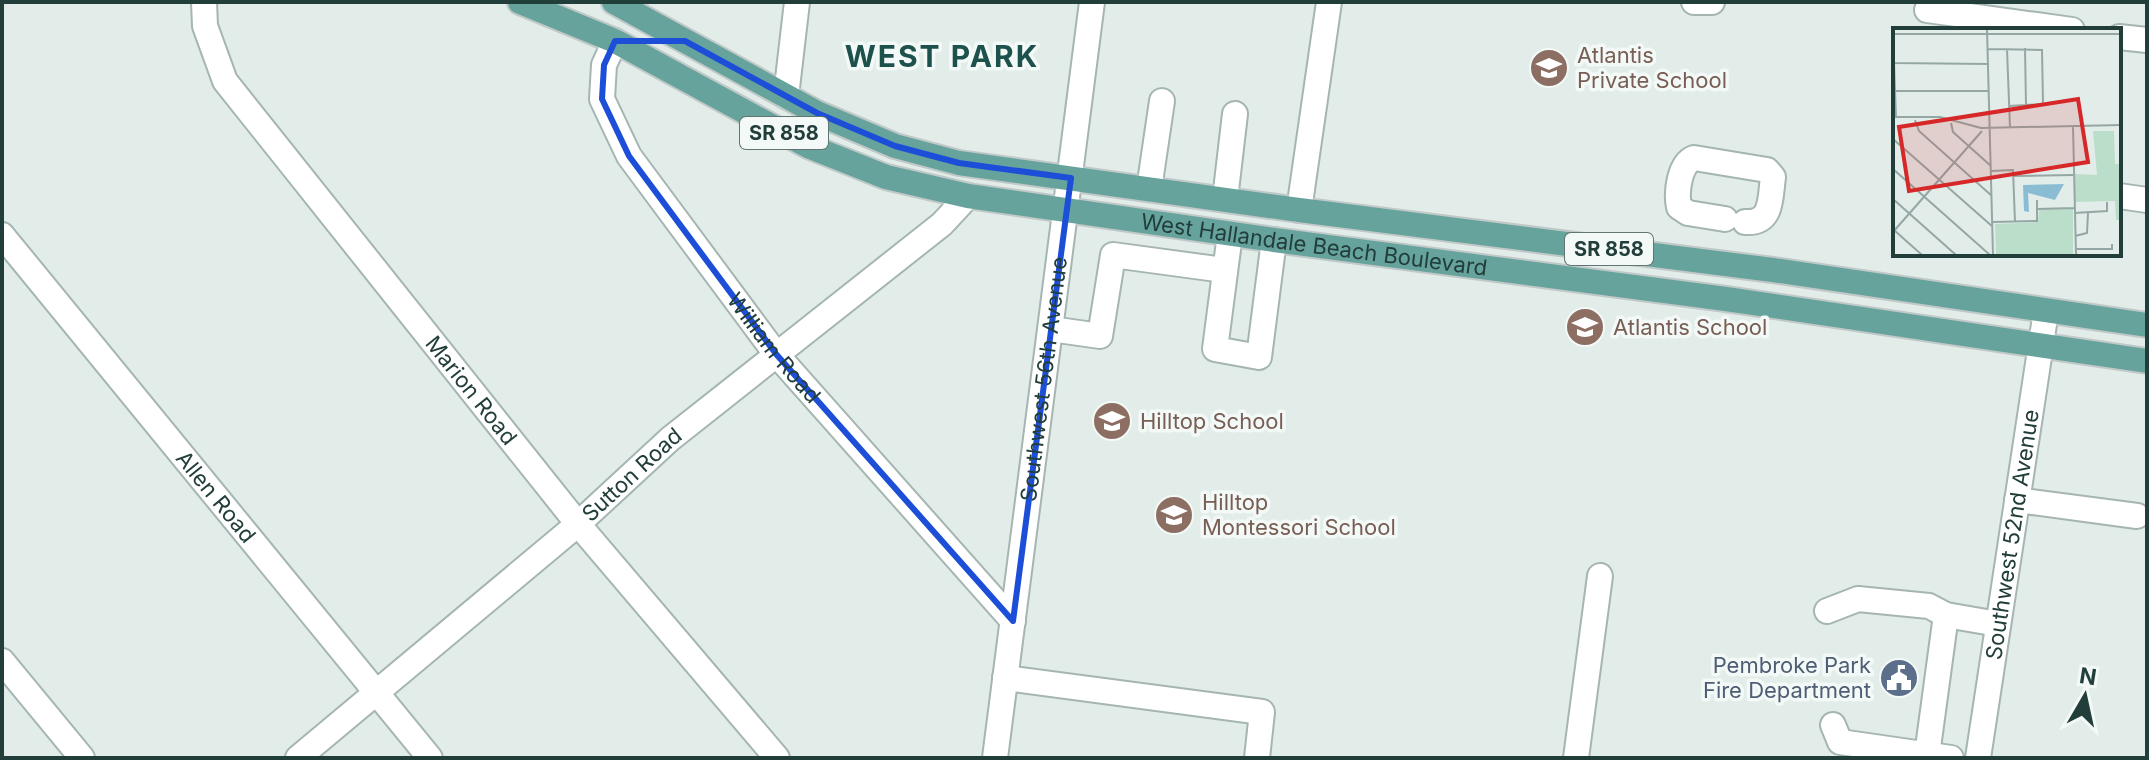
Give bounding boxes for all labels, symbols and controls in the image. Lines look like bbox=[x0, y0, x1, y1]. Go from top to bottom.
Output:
inset map bbox=[1893, 28, 2121, 256]
district label: WEST PARK bbox=[845, 38, 1039, 74]
place label: Atlantis Private School bbox=[1577, 42, 1727, 93]
school or university icon: Atlantis Private School bbox=[1528, 47, 1570, 89]
road number: SR 858 bbox=[740, 117, 828, 149]
street label: West Hallandale Beach Boulevard bbox=[1139, 208, 1489, 281]
road number: SR 858 bbox=[1565, 233, 1653, 265]
street label: Southwest 56th Avenue bbox=[1015, 255, 1072, 503]
street label: William Road bbox=[722, 288, 826, 408]
school or university icon: Atlantis School bbox=[1564, 306, 1606, 348]
place label: Atlantis School bbox=[1613, 314, 1767, 340]
street label: Marion Road bbox=[420, 331, 523, 450]
school or university icon: Hilltop School bbox=[1091, 400, 1133, 442]
place label: Hilltop School bbox=[1140, 408, 1284, 434]
street label: Southwest 52nd Avenue bbox=[1980, 408, 2044, 661]
street label: Sutton Road bbox=[576, 422, 687, 527]
street label: Allen Road bbox=[171, 445, 261, 548]
place label: Hilltop Montessori School bbox=[1202, 489, 1396, 540]
school or university icon: Hilltop Montessori School bbox=[1153, 494, 1195, 536]
place label: Pembroke Park Fire Department bbox=[1703, 652, 1871, 703]
north arrow bbox=[2045, 656, 2125, 736]
public building icon: Pembroke Park Fire Department bbox=[1878, 657, 1920, 699]
text: N bbox=[2078, 662, 2098, 690]

